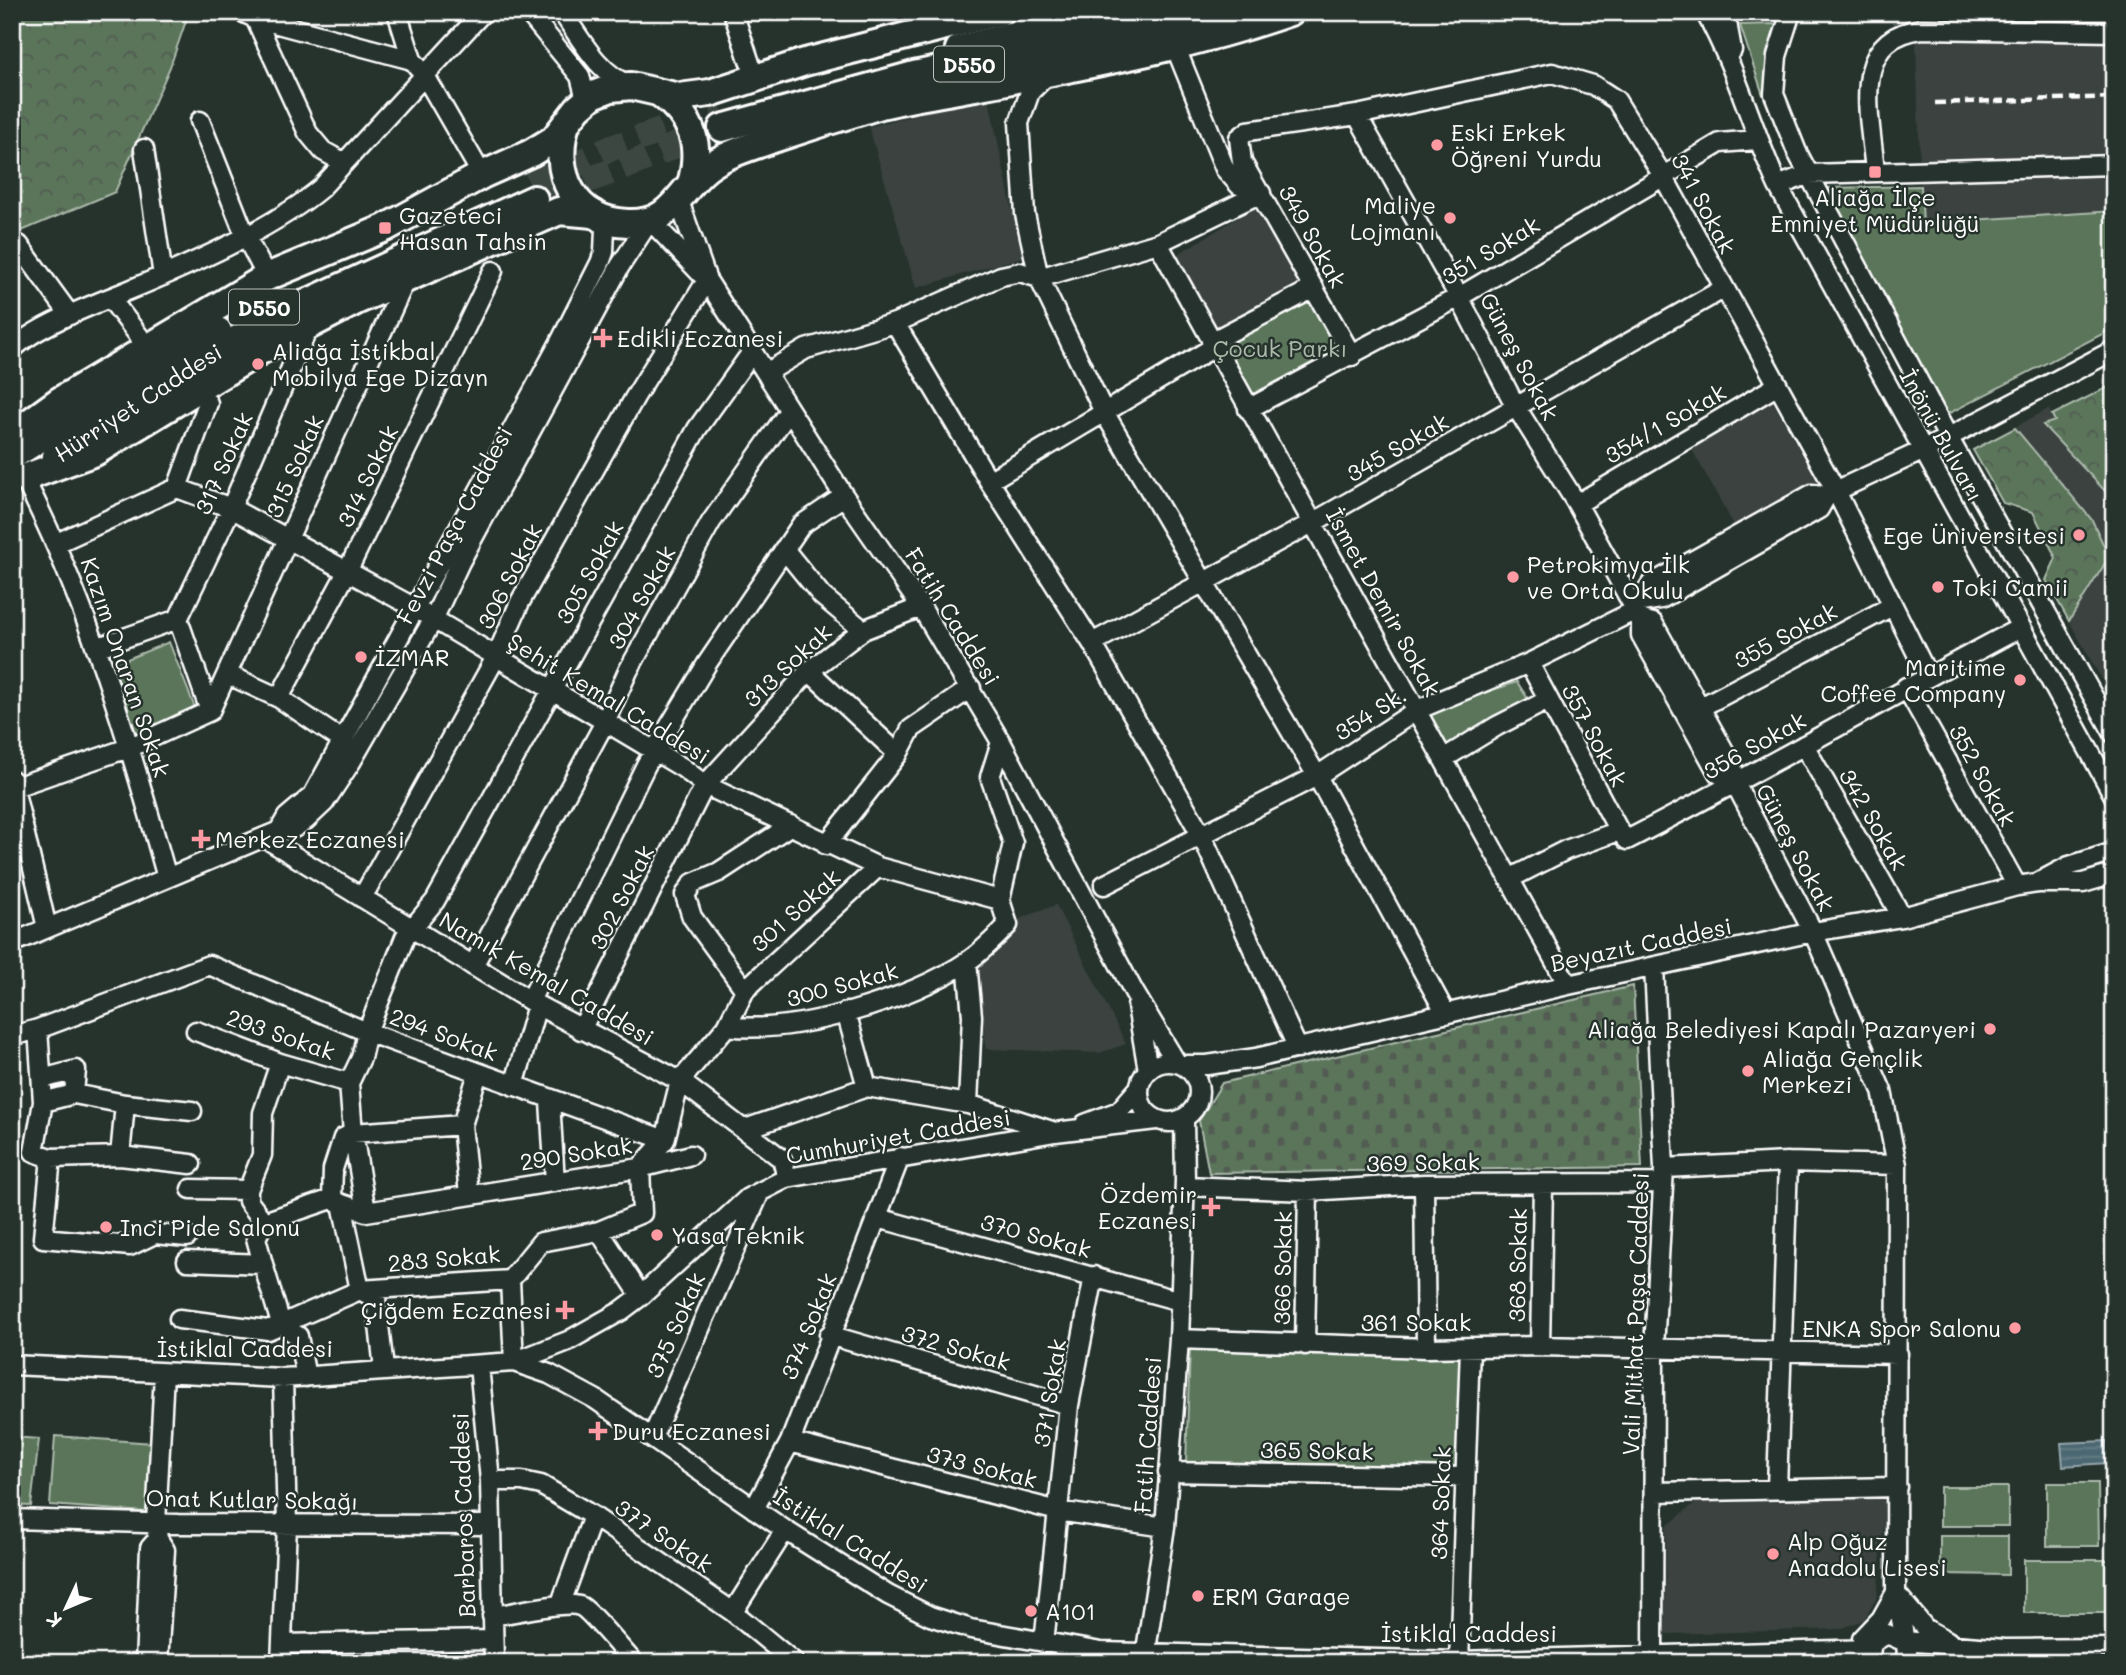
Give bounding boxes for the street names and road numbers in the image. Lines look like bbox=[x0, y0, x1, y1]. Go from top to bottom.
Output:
road number: D550 bbox=[934, 46, 1004, 82]
street label: 341 Sokak bbox=[1665, 147, 1743, 259]
street label: 349 Sokak bbox=[1272, 179, 1354, 293]
street label: 351 Sokak bbox=[1435, 209, 1545, 291]
street label: Güneş Sokak bbox=[1474, 287, 1566, 425]
road number: D550 bbox=[229, 290, 299, 324]
street label: Hürriyet Caddesi bbox=[48, 336, 227, 468]
street label: İnönü Bulvarı bbox=[1893, 363, 1991, 507]
street label: 354/1 Sokak bbox=[1599, 376, 1731, 470]
street label: 345 Sokak bbox=[1341, 406, 1453, 488]
street label: 317 Sokak bbox=[187, 407, 259, 519]
street label: 315 Sokak bbox=[258, 410, 330, 522]
street label: 314 Sokak bbox=[329, 420, 405, 532]
street label: Fevzi Paşa Caddesi bbox=[389, 421, 519, 629]
street label: İsmet Demir Sokak bbox=[1320, 502, 1448, 702]
street label: 305 Sokak bbox=[548, 515, 630, 629]
street label: 306 Sokak bbox=[470, 518, 548, 634]
street label: 304 Sokak bbox=[600, 540, 682, 654]
street label: Fatih Caddesi bbox=[899, 541, 1007, 691]
street label: Kazım Onaran Sokak bbox=[74, 553, 178, 781]
street label: 355 Sokak bbox=[1728, 595, 1842, 675]
street label: 313 Sokak bbox=[737, 617, 837, 713]
street label: Şehit Kemal Caddesi bbox=[502, 626, 716, 770]
street label: 357 Sokak bbox=[1555, 678, 1635, 792]
street label: 354 Sk. bbox=[1328, 679, 1412, 747]
street label: 356 Sokak bbox=[1697, 704, 1811, 786]
street label: 352 Sokak bbox=[1943, 719, 2023, 831]
street label: 342 Sokak bbox=[1833, 763, 1915, 875]
street label: Güneş Sokak bbox=[1750, 778, 1842, 916]
street label: 302 Sokak bbox=[582, 840, 660, 954]
street label: 301 Sokak bbox=[744, 862, 846, 958]
street label: Namık Kemal Caddesi bbox=[434, 904, 660, 1052]
street label: Beyazıt Caddesi bbox=[1548, 910, 1734, 978]
street label: 300 Sokak bbox=[783, 955, 901, 1013]
street label: 293 Sokak bbox=[223, 1001, 339, 1067]
street label: 294 Sokak bbox=[386, 1001, 502, 1067]
street label: Cumhuriyet Caddesi bbox=[783, 1101, 1013, 1171]
street label: 290 Sokak bbox=[518, 1129, 634, 1177]
street label: 369 Sokak bbox=[1366, 1146, 1480, 1178]
street label: Vali Mithat Paşa Caddesi bbox=[1615, 1172, 1655, 1456]
street label: 370 Sokak bbox=[977, 1206, 1095, 1264]
street label: 368 Sokak bbox=[1501, 1208, 1533, 1322]
street label: 366 Sokak bbox=[1266, 1211, 1298, 1325]
street label: 283 Sokak bbox=[386, 1238, 502, 1278]
street label: 375 Sokak bbox=[638, 1268, 712, 1382]
street label: 374 Sokak bbox=[773, 1268, 843, 1384]
street label: 361 Sokak bbox=[1361, 1307, 1471, 1337]
street label: 372 Sokak bbox=[898, 1317, 1014, 1377]
street label: İstiklal Caddesi bbox=[157, 1333, 333, 1363]
street label: 371 Sokak bbox=[1026, 1337, 1072, 1449]
street label: Fatih Caddesi bbox=[1127, 1356, 1167, 1514]
street label: Barbaros Caddesi bbox=[444, 1412, 482, 1618]
street label: 365 Sokak bbox=[1260, 1434, 1374, 1466]
street label: 373 Sokak bbox=[924, 1438, 1040, 1494]
street label: 364 Sokak bbox=[1423, 1446, 1457, 1560]
street label: İstiklal Caddesi bbox=[768, 1481, 934, 1599]
street label: Onat Kutlar Sokağı bbox=[146, 1482, 358, 1516]
street label: 377 Sokak bbox=[609, 1491, 719, 1579]
street label: İstiklal Caddesi bbox=[1381, 1618, 1557, 1648]

